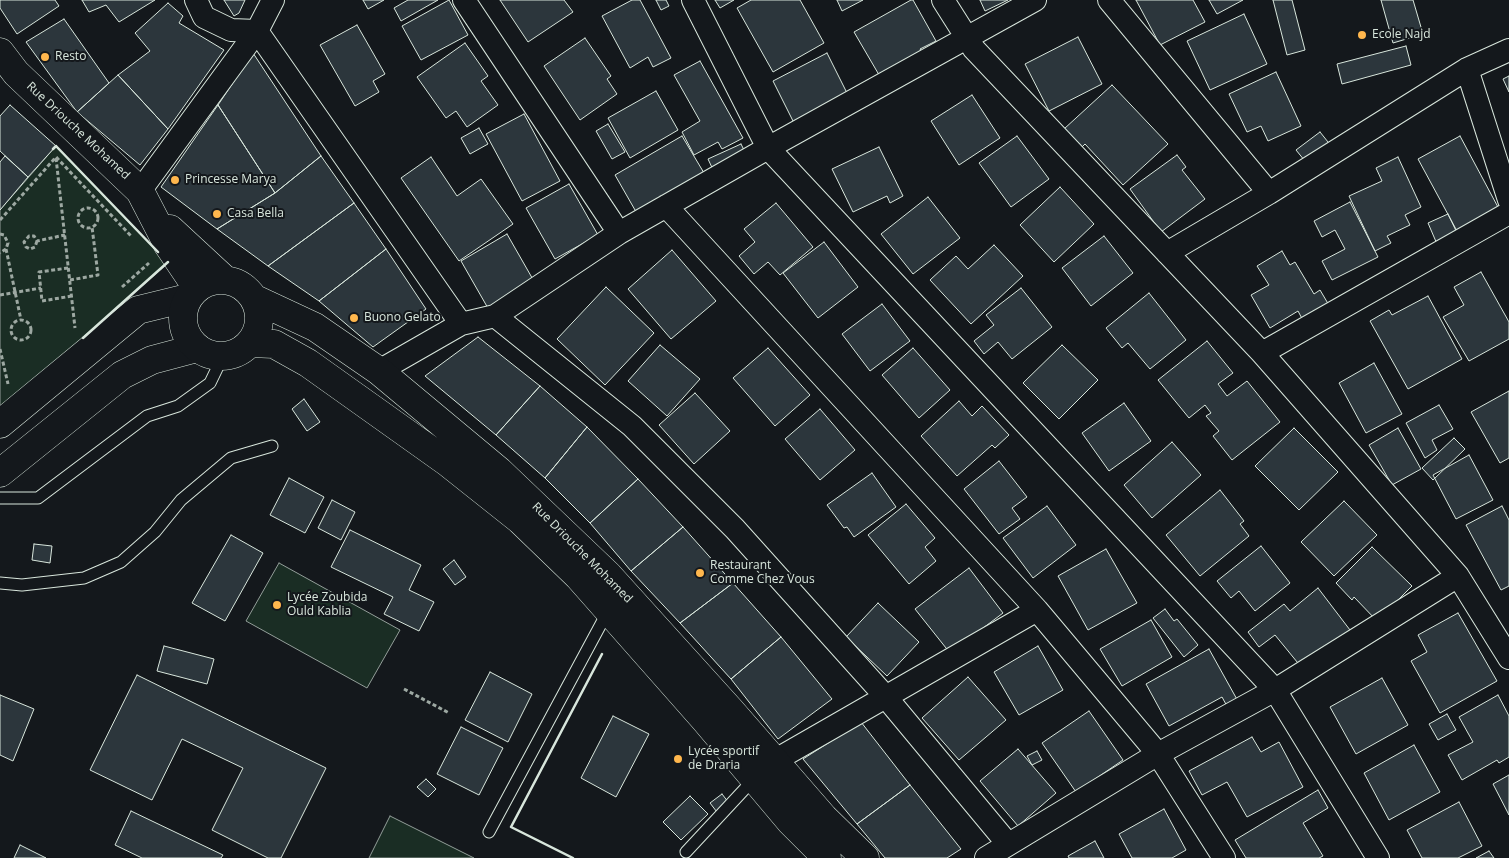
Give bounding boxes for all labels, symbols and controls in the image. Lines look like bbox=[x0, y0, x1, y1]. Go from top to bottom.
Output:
place label: Ecole Najd bbox=[1372, 28, 1431, 42]
marker: Ecole Najd bbox=[1356, 29, 1368, 41]
place label: Resto bbox=[55, 50, 86, 64]
marker: Resto bbox=[39, 51, 51, 63]
street label: Rue Driouche Mohamed bbox=[23, 79, 133, 183]
place label: Princesse Marya bbox=[185, 173, 276, 187]
marker: Princesse Marya bbox=[169, 174, 181, 186]
place label: Casa Bella bbox=[227, 207, 284, 221]
marker: Casa Bella bbox=[211, 208, 223, 220]
place label: Buono Gelato bbox=[364, 311, 441, 325]
marker: Buono Gelato bbox=[348, 312, 360, 324]
street label: Rue Driouche Mohamed bbox=[529, 500, 635, 606]
place label: Restaurant Comme Chez Vous bbox=[710, 559, 815, 587]
marker: Restaurant Comme Chez Vous bbox=[694, 567, 706, 579]
place label: Lycée Zoubida Ould Kablia bbox=[287, 591, 367, 619]
marker: Lycée Zoubida Ould Kablia bbox=[271, 599, 283, 611]
place label: Lycée sportif de Draria bbox=[688, 745, 759, 773]
marker: Lycée sportif de Draria bbox=[672, 753, 684, 765]

